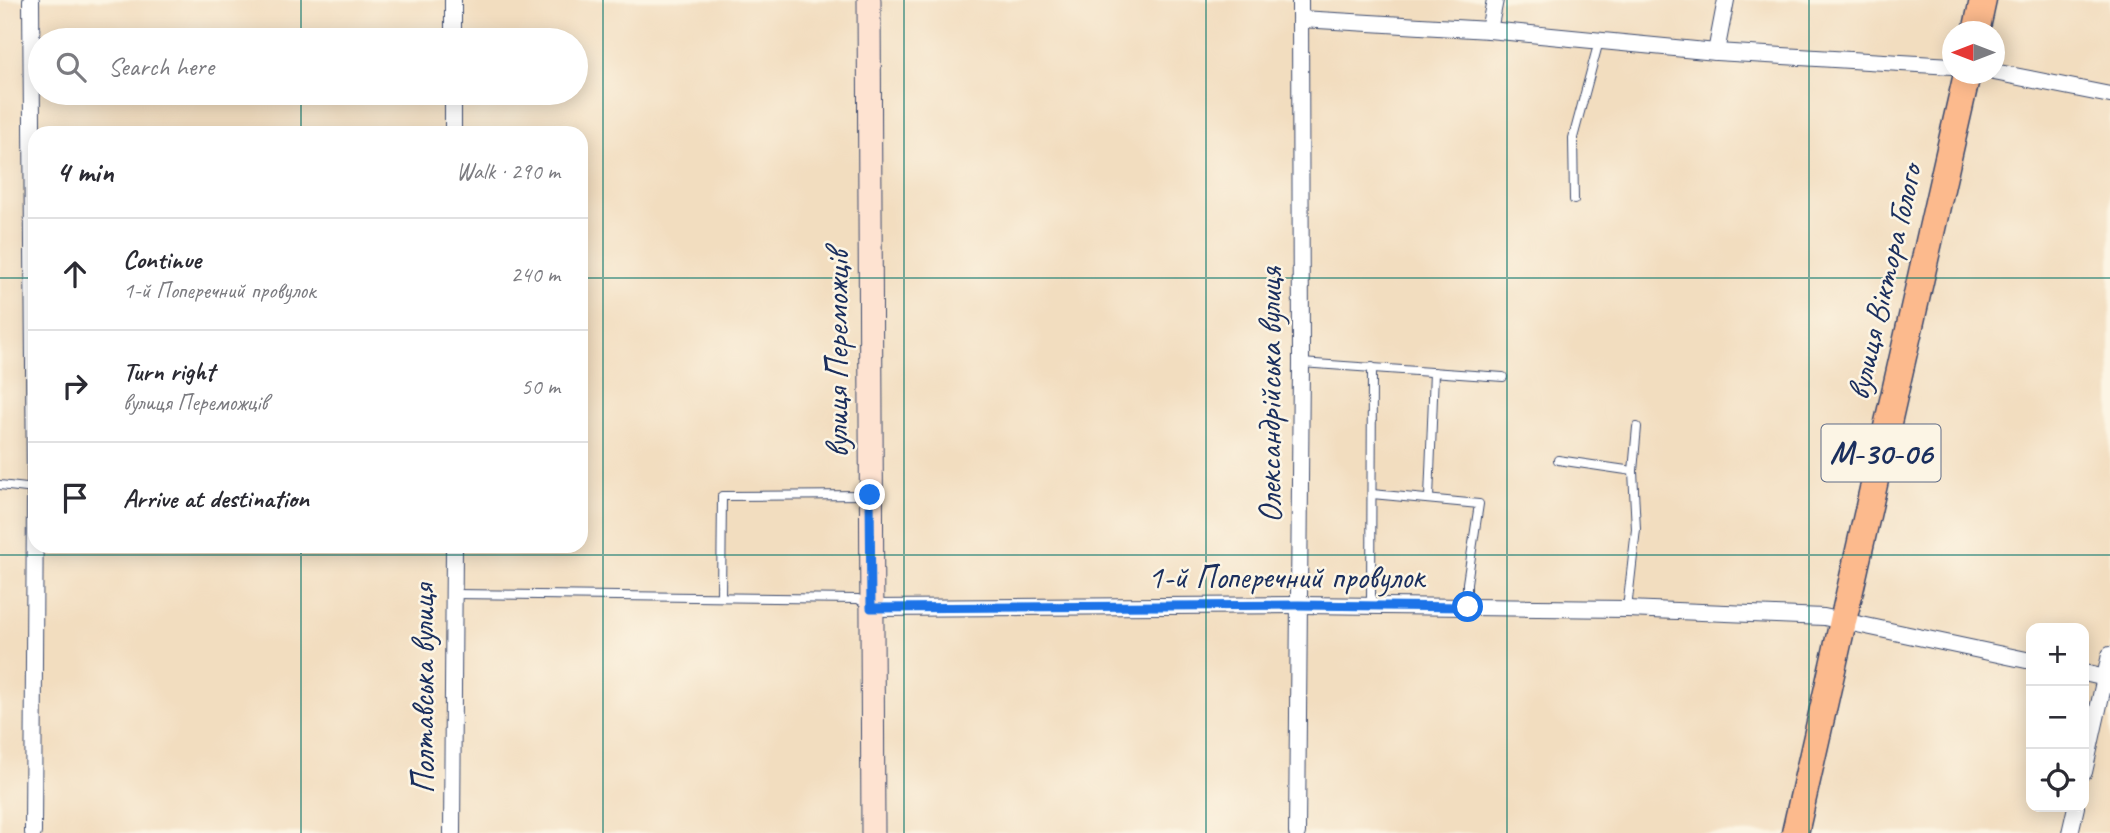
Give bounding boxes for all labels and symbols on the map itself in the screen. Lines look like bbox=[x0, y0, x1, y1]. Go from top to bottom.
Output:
north arrow bbox=[1942, 21, 2005, 84]
street label: вулиця Віктора Голого bbox=[1837, 157, 1932, 404]
street label: вулиця Переможців bbox=[816, 242, 858, 458]
street label: Олександрійська вулиця bbox=[1249, 266, 1291, 523]
road number: М-30-06 bbox=[1822, 424, 1940, 481]
route end bbox=[854, 479, 885, 510]
street label: 1-й Поперечний провулок bbox=[1148, 556, 1427, 598]
street label: Полтавська вулиця bbox=[402, 581, 444, 794]
route start bbox=[1452, 591, 1483, 622]

